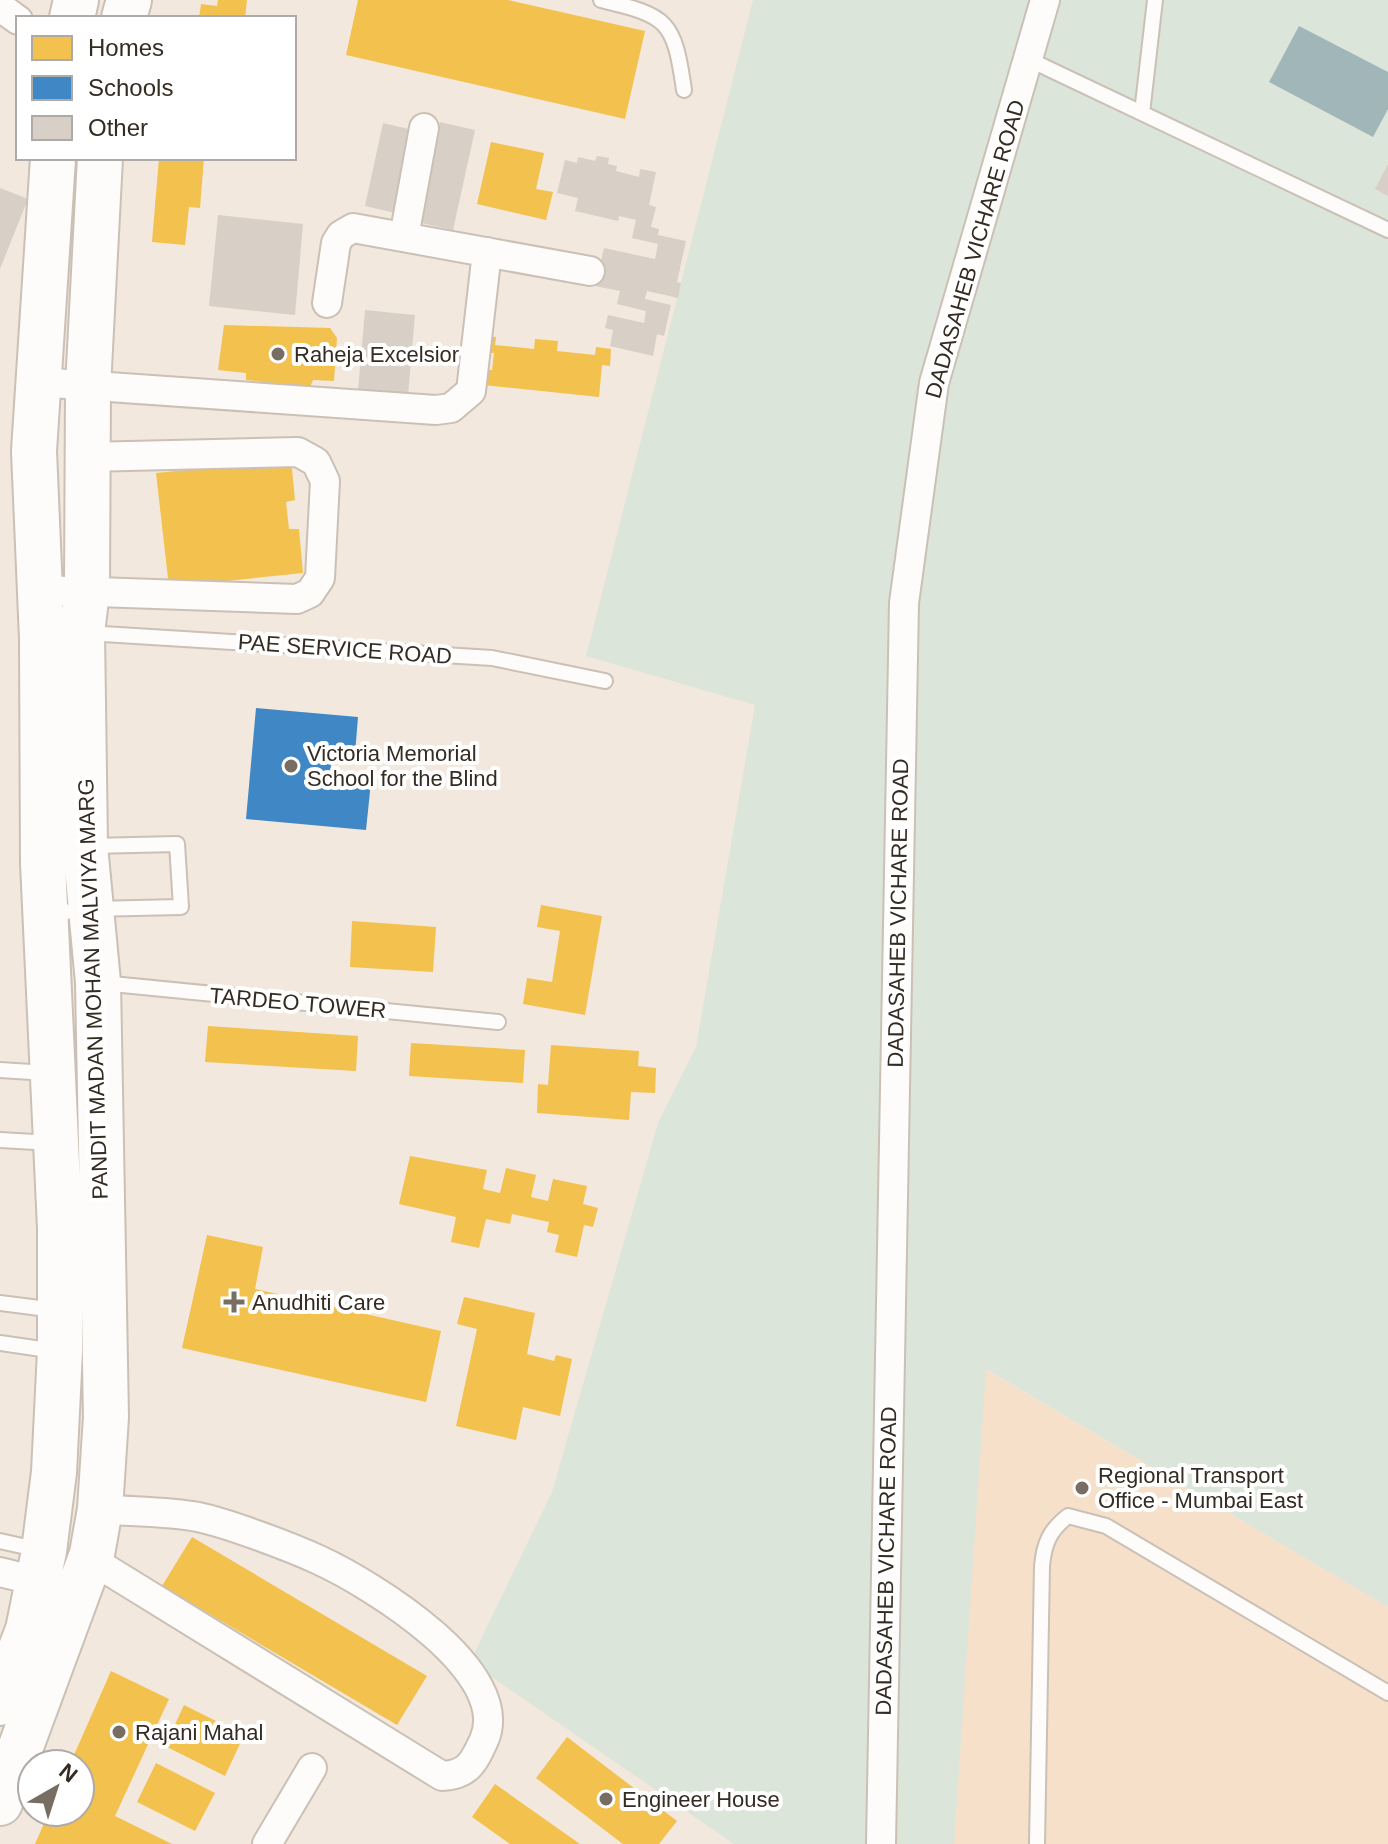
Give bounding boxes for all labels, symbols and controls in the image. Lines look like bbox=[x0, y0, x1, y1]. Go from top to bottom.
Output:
legend bbox=[16, 16, 296, 160]
text: Homes bbox=[88, 34, 164, 61]
text: Schools bbox=[88, 74, 173, 101]
street label: DADASAHEB VICHARE ROAD bbox=[920, 97, 1030, 401]
text: Other bbox=[88, 114, 148, 141]
place label: Raheja Excelsior bbox=[294, 342, 459, 367]
marker: Raheja Excelsior bbox=[269, 345, 287, 363]
street label: PAE SERVICE ROAD bbox=[237, 629, 453, 669]
place label: Victoria Memorial School for the Blind bbox=[307, 741, 498, 791]
marker: Victoria Memorial School for the Blind bbox=[282, 757, 300, 775]
street label: DADASAHEB VICHARE ROAD bbox=[883, 758, 913, 1068]
street label: PANDIT MADAN MOHAN MALVIYA MARG bbox=[73, 778, 113, 1200]
street label: TARDEO TOWER bbox=[209, 983, 387, 1023]
place label: Anudhiti Care bbox=[252, 1290, 385, 1315]
marker: Anudhiti Care bbox=[223, 1291, 245, 1313]
street label: DADASAHEB VICHARE ROAD bbox=[871, 1406, 901, 1716]
place label: Regional Transport Office - Mumbai East bbox=[1098, 1463, 1303, 1513]
marker: Regional Transport Office - Mumbai East bbox=[1073, 1479, 1091, 1497]
place label: Rajani Mahal bbox=[135, 1720, 263, 1745]
marker: Rajani Mahal bbox=[110, 1723, 128, 1741]
north arrow bbox=[16, 1748, 96, 1828]
text: N bbox=[54, 1758, 82, 1788]
place label: Engineer House bbox=[622, 1787, 780, 1812]
marker: Engineer House bbox=[597, 1790, 615, 1808]

